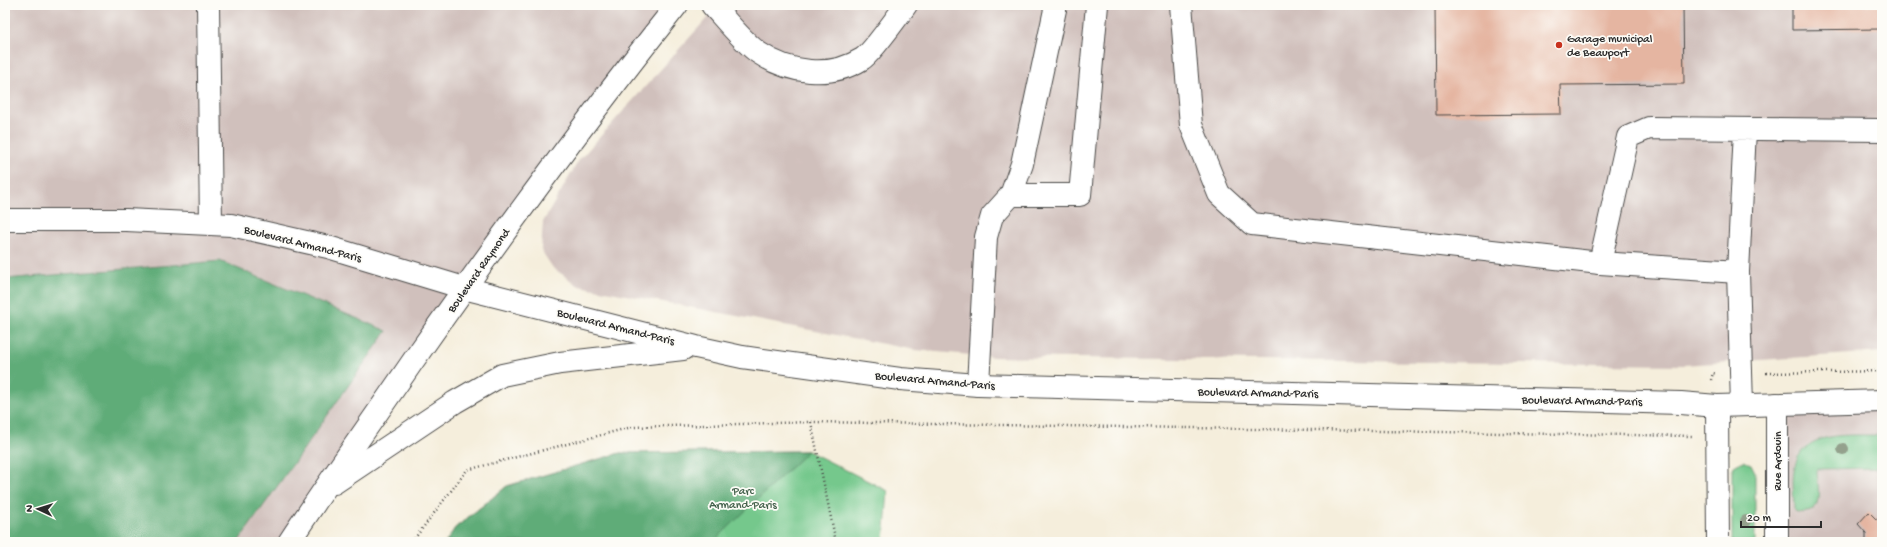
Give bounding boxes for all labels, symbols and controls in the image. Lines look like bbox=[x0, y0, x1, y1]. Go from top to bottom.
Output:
place label: Garage municipal de Beauport bbox=[1567, 33, 1653, 61]
marker: Garage municipal de Beauport bbox=[1554, 40, 1564, 50]
street label: Boulevard Armand-Paris bbox=[241, 223, 363, 266]
street label: Boulevard Raymond bbox=[445, 226, 514, 317]
street label: Boulevard Armand-Paris bbox=[554, 306, 676, 349]
street label: Boulevard Armand-Paris bbox=[873, 370, 996, 394]
street label: Boulevard Armand-Paris bbox=[1197, 386, 1319, 402]
street label: Boulevard Armand-Paris bbox=[1521, 394, 1643, 410]
street label: Rue Ardouin bbox=[1772, 431, 1786, 491]
park label: Parc Armand-Paris bbox=[709, 485, 777, 513]
north arrow bbox=[18, 489, 58, 529]
scale bar bbox=[1741, 503, 1821, 529]
text: N bbox=[24, 504, 36, 512]
text: 20 m bbox=[1747, 512, 1772, 526]

